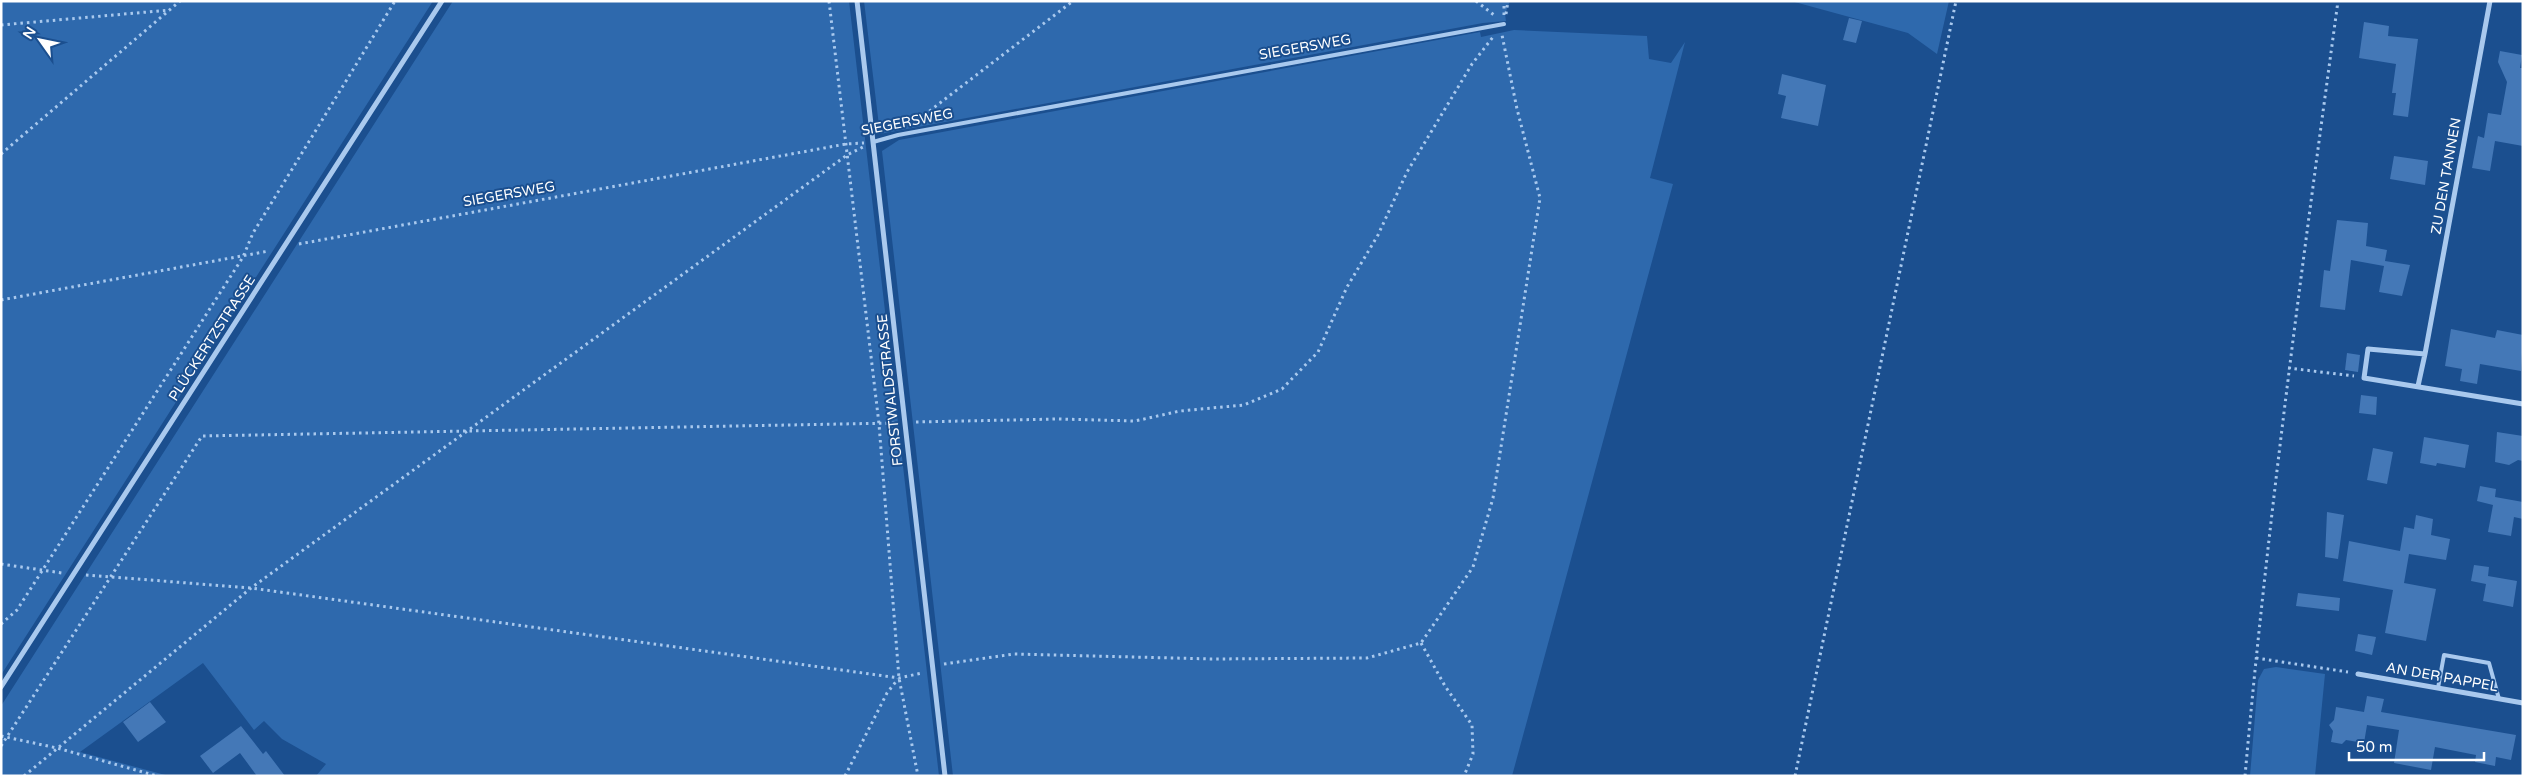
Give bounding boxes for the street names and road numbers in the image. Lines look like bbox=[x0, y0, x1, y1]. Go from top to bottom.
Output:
street label: SIEGERSWEG bbox=[1258, 31, 1352, 63]
street label: SIEGERSWEG bbox=[860, 105, 954, 139]
street label: ZU DEN TANNEN bbox=[2427, 116, 2465, 236]
street label: SIEGERSWEG bbox=[462, 178, 556, 210]
street label: PLÜCKERTZSTRASSE bbox=[165, 272, 259, 404]
street label: FORSTWALDSTRASSE bbox=[874, 313, 906, 467]
street label: AN DER PAPPEL bbox=[2385, 659, 2499, 695]

